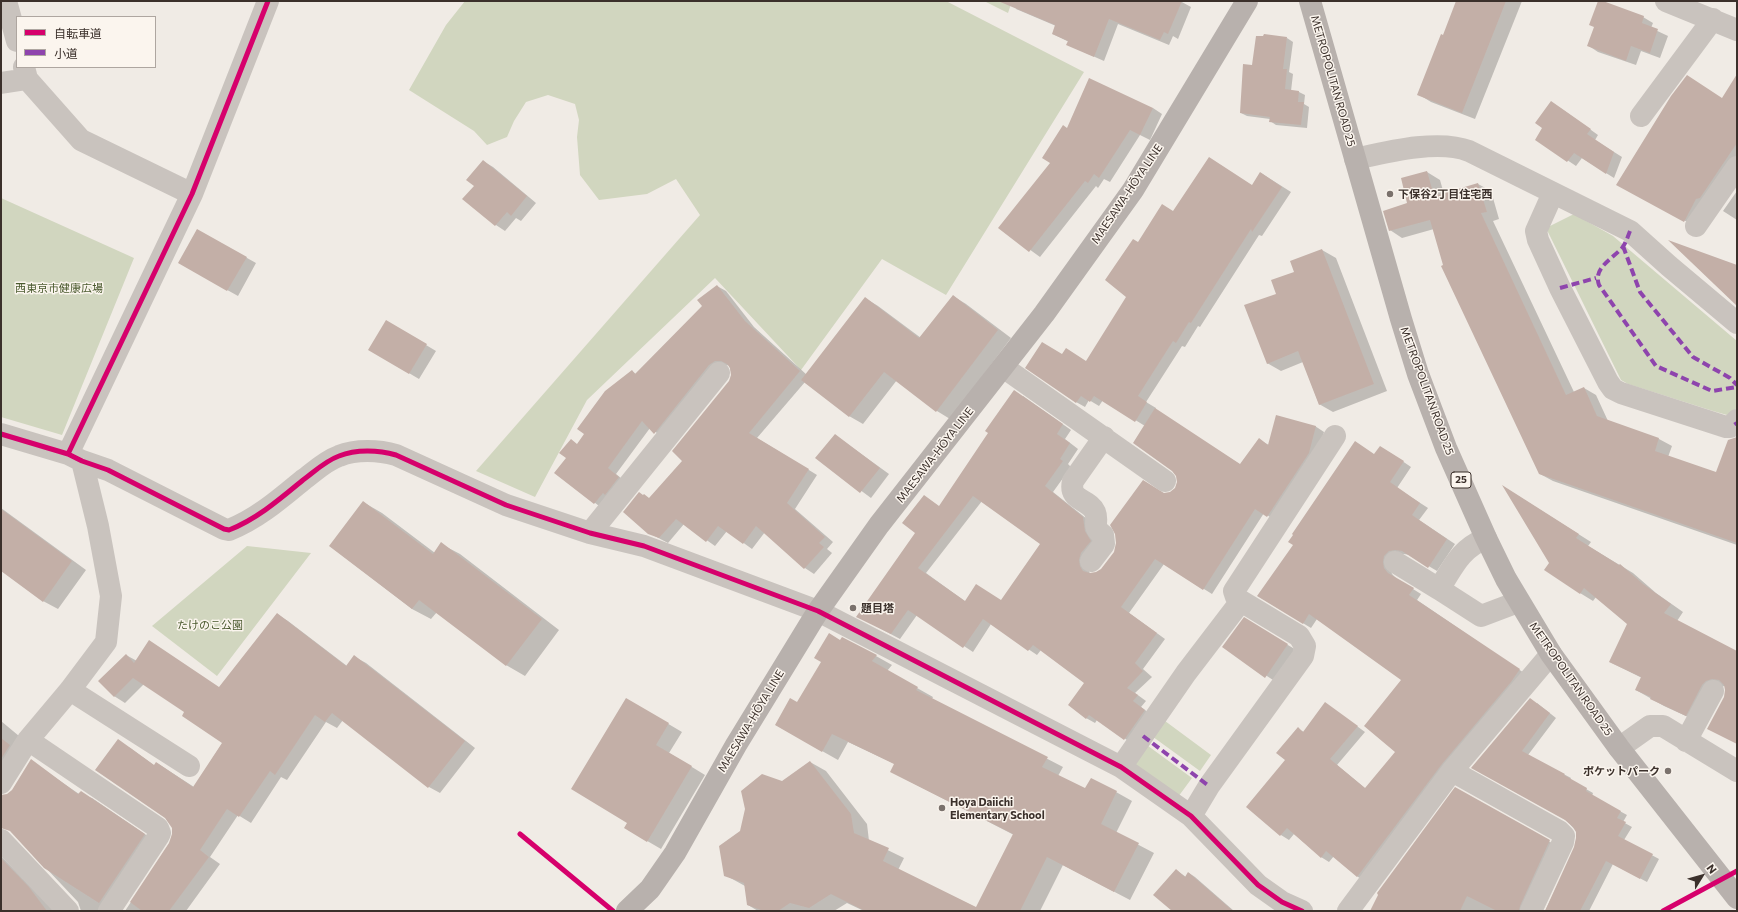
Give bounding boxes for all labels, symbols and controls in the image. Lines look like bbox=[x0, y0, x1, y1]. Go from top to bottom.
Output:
street label: METROPOLITAN ROAD 25 bbox=[1308, 14, 1358, 148]
legend bbox=[16, 16, 156, 68]
text: 自転車道 bbox=[54, 26, 102, 40]
text: 小道 bbox=[54, 46, 78, 60]
street label: MAESAWA-HŌYA LINE bbox=[1089, 142, 1165, 246]
place label: 下保谷2丁目住宅西 bbox=[1398, 187, 1492, 201]
marker: 下保谷2丁目住宅西 bbox=[1385, 189, 1395, 199]
park label: 西東京市健康広場 bbox=[15, 281, 103, 295]
street label: METROPOLITAN ROAD 25 bbox=[1398, 325, 1456, 457]
street label: MAESAWA-HŌYA LINE bbox=[894, 405, 976, 505]
road number: 25 bbox=[1451, 472, 1471, 488]
place label: 題目塔 bbox=[861, 601, 894, 615]
marker: 題目塔 bbox=[848, 603, 858, 613]
park label: たけのこ公園 bbox=[177, 618, 243, 632]
street label: METROPOLITAN ROAD 25 bbox=[1527, 620, 1615, 738]
street label: MAESAWA-HŌYA LINE bbox=[715, 667, 787, 775]
place label: ポケットパーク bbox=[1583, 764, 1660, 778]
marker: ポケットパーク bbox=[1663, 766, 1673, 776]
place label: Hoya Daiichi Elementary School bbox=[950, 795, 1045, 821]
marker: Hoya Daiichi Elementary School bbox=[937, 803, 947, 813]
north arrow bbox=[1682, 856, 1722, 896]
text: N bbox=[1704, 861, 1720, 876]

